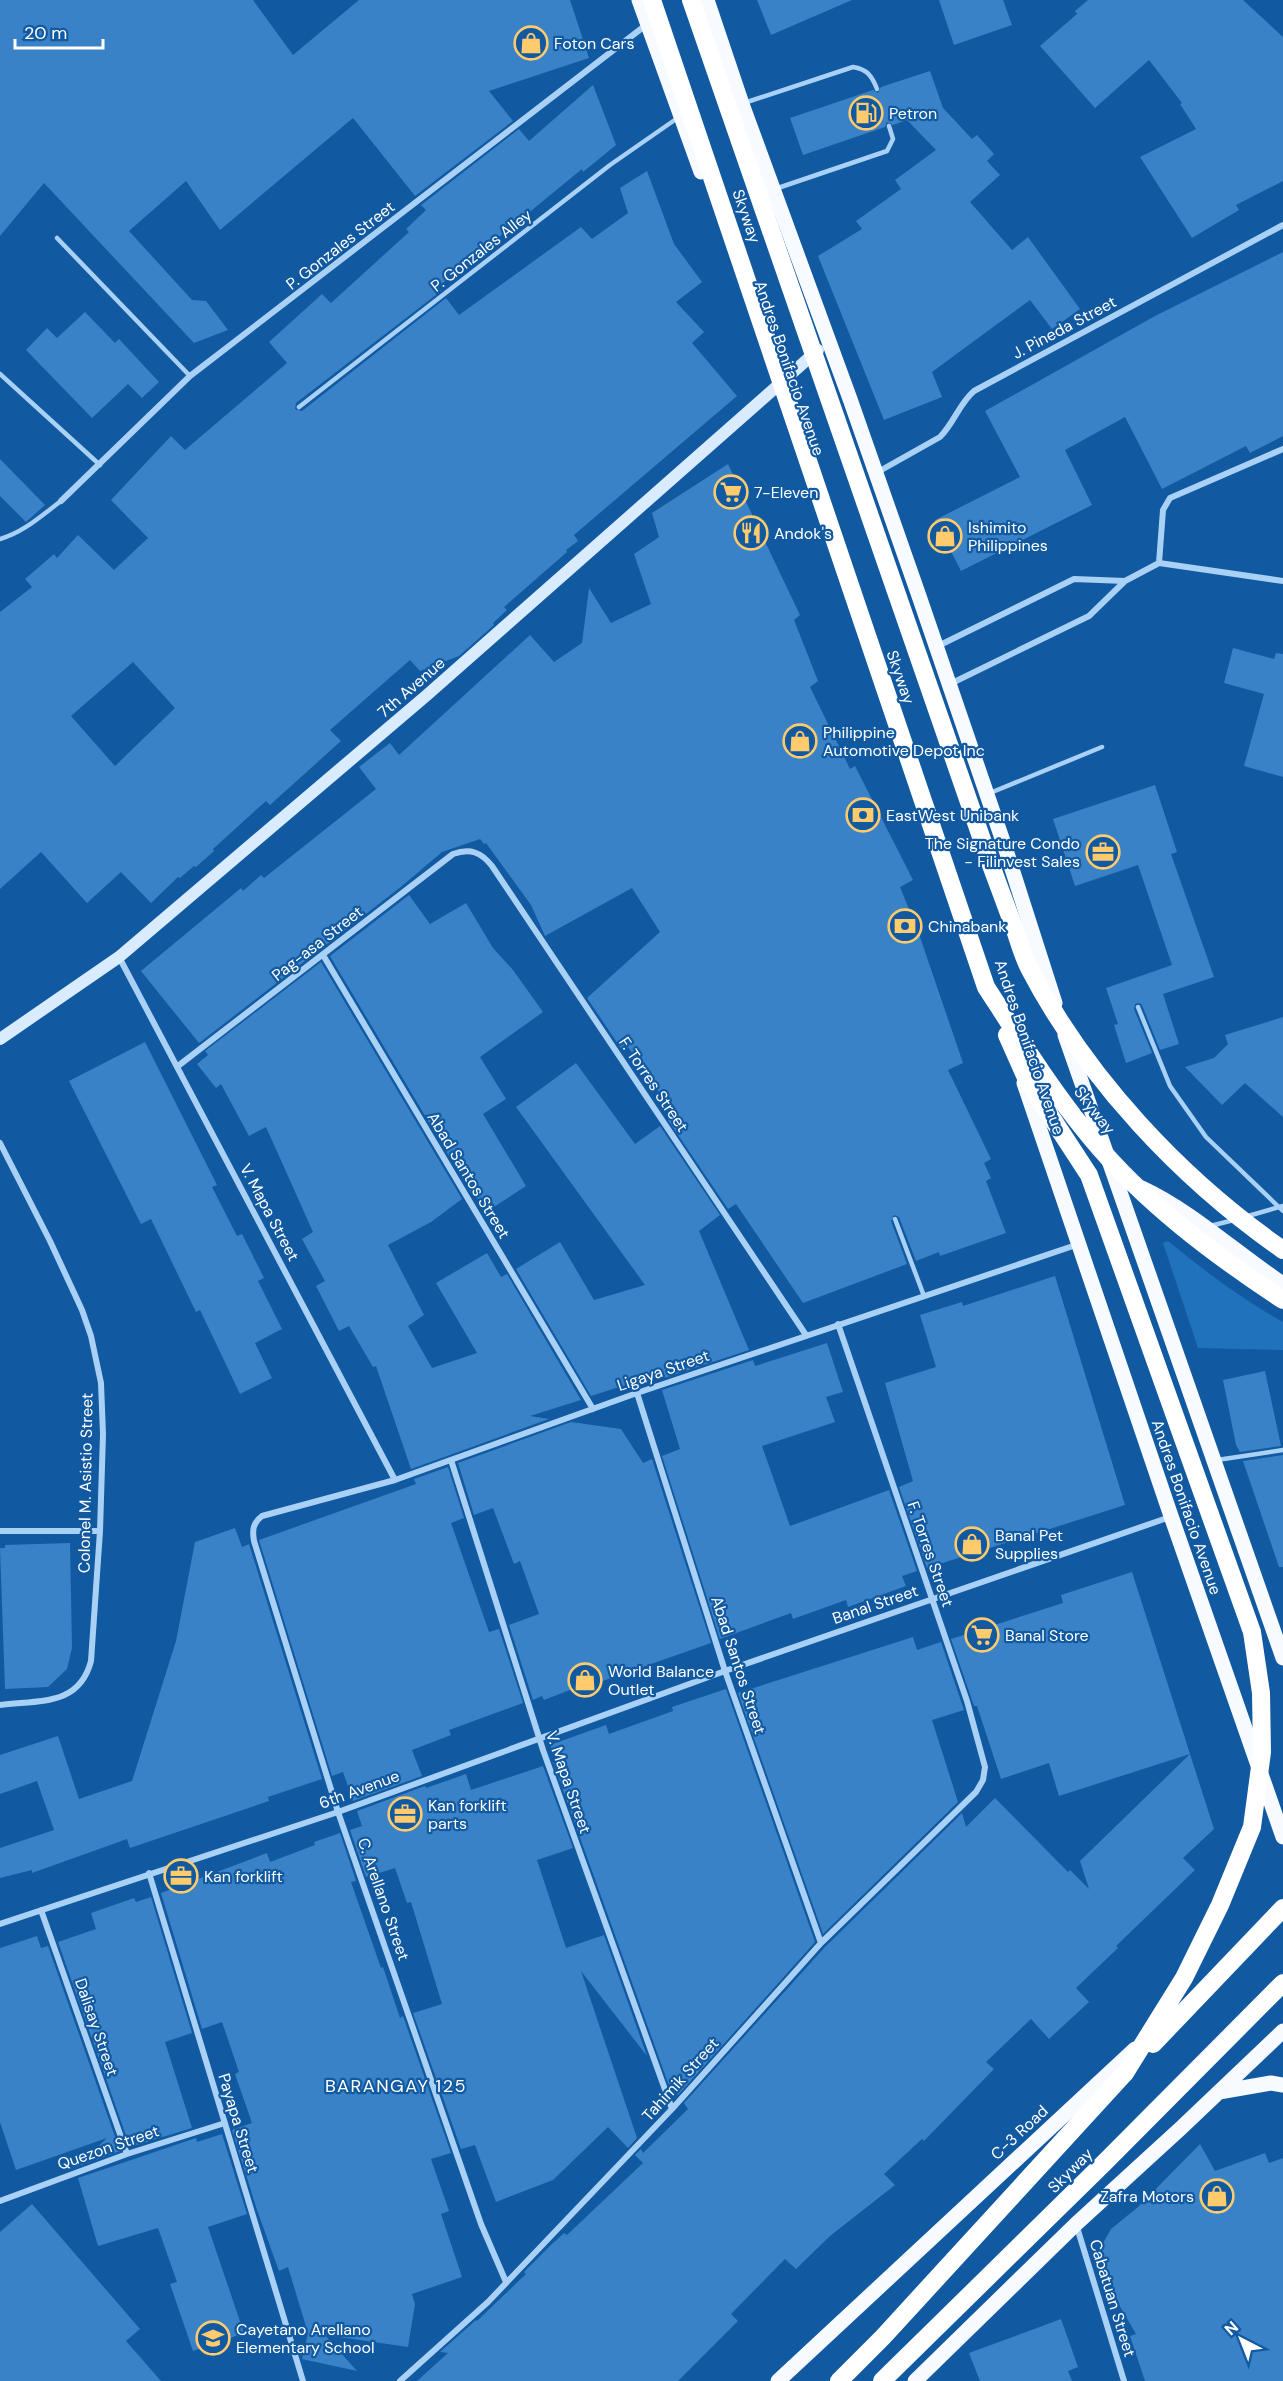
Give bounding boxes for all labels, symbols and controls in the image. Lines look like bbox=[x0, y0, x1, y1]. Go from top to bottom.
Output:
scale bar bbox=[15, 12, 104, 50]
text: 20 m bbox=[24, 21, 67, 45]
shop icon: Foton Cars bbox=[513, 25, 549, 61]
place label: Foton Cars bbox=[554, 33, 635, 54]
fuel station icon: Petron bbox=[848, 95, 884, 131]
place label: Petron bbox=[889, 103, 937, 124]
street label: Skyway bbox=[728, 186, 766, 246]
street label: P. Gonzales Street bbox=[282, 196, 399, 295]
street label: P. Gonzales Alley bbox=[426, 204, 536, 296]
street label: Andres Bonifacio Avenue bbox=[750, 278, 829, 459]
street label: J. Pineda Street bbox=[1009, 291, 1120, 364]
supermarket icon: 7-Eleven bbox=[713, 474, 749, 510]
place label: 7-Eleven bbox=[754, 482, 818, 503]
restaurant icon: Andok's bbox=[733, 515, 769, 551]
place label: Ishimito Philippines bbox=[968, 517, 1048, 556]
shop icon: Ishimito Philippines bbox=[927, 518, 963, 554]
place label: Andok's bbox=[774, 523, 832, 544]
street label: Skyway bbox=[882, 647, 920, 707]
street label: 7th Avenue bbox=[373, 652, 449, 722]
place label: Philippine Automotive Depot Inc bbox=[823, 722, 985, 761]
shop icon: Philippine Automotive Depot Inc bbox=[782, 723, 818, 759]
bank icon: EastWest Unibank bbox=[845, 797, 881, 833]
place label: EastWest Unibank bbox=[886, 805, 1019, 826]
place label: The Signature Condo - Filinvest Sales bbox=[925, 833, 1080, 872]
office icon: The Signature Condo - Filinvest Sales bbox=[1085, 834, 1121, 870]
street label: Pag-asa Street bbox=[267, 901, 367, 986]
bank icon: Chinabank bbox=[887, 908, 923, 944]
place label: Chinabank bbox=[928, 916, 1006, 937]
street label: Andres Bonifacio Avenue bbox=[990, 957, 1069, 1138]
street label: F. Torres Street bbox=[614, 1033, 693, 1136]
street label: Skyway bbox=[1069, 1082, 1120, 1139]
street label: Abad Santos Street bbox=[422, 1108, 515, 1242]
street label: V. Mapa Street bbox=[235, 1160, 304, 1265]
street label: Ligaya Street bbox=[614, 1345, 712, 1396]
street label: Colonel M. Asistio Street bbox=[73, 1393, 98, 1573]
street label: Andres Bonifacio Avenue bbox=[1147, 1417, 1226, 1598]
street label: F. Torres Street bbox=[903, 1499, 958, 1610]
place label: Banal Pet Supplies bbox=[995, 1525, 1063, 1564]
shop icon: Banal Pet Supplies bbox=[954, 1526, 990, 1562]
street label: Banal Street bbox=[829, 1580, 921, 1629]
street label: Abad Santos Street bbox=[706, 1593, 771, 1737]
supermarket icon: Banal Store bbox=[964, 1617, 1000, 1653]
place label: Banal Store bbox=[1005, 1625, 1089, 1646]
place label: World Balance Outlet bbox=[608, 1661, 714, 1700]
shop icon: World Balance Outlet bbox=[567, 1662, 603, 1698]
street label: V. Mapa Street bbox=[541, 1728, 596, 1836]
street label: 6th Avenue bbox=[316, 1765, 402, 1814]
place label: Kan forklift parts bbox=[428, 1795, 507, 1834]
office icon: Kan forklift parts bbox=[387, 1796, 423, 1832]
street label: C. Arellano Street bbox=[353, 1835, 414, 1963]
office icon: Kan forklift bbox=[163, 1858, 199, 1894]
place label: Kan forklift bbox=[204, 1866, 283, 1887]
street label: Dalisay Street bbox=[70, 1975, 123, 2079]
street label: Tahimik Street bbox=[637, 2033, 723, 2125]
street label: Payapa Street bbox=[213, 2071, 264, 2175]
district label: BARANGAY 125 bbox=[325, 2074, 467, 2098]
street label: C-3 Road bbox=[986, 2100, 1052, 2164]
street label: Quezon Street bbox=[55, 2120, 162, 2175]
street label: Skyway bbox=[1043, 2143, 1097, 2197]
shop icon: Zafra Motors bbox=[1199, 2178, 1235, 2214]
place label: Zafra Motors bbox=[1100, 2186, 1194, 2207]
street label: Cabatuan Street bbox=[1085, 2237, 1140, 2359]
north arrow bbox=[1211, 2309, 1271, 2369]
text: N bbox=[1220, 2317, 1243, 2340]
place label: Cayetano Arellano Elementary School bbox=[236, 2319, 374, 2358]
school or university icon: Cayetano Arellano Elementary School bbox=[195, 2320, 231, 2356]

